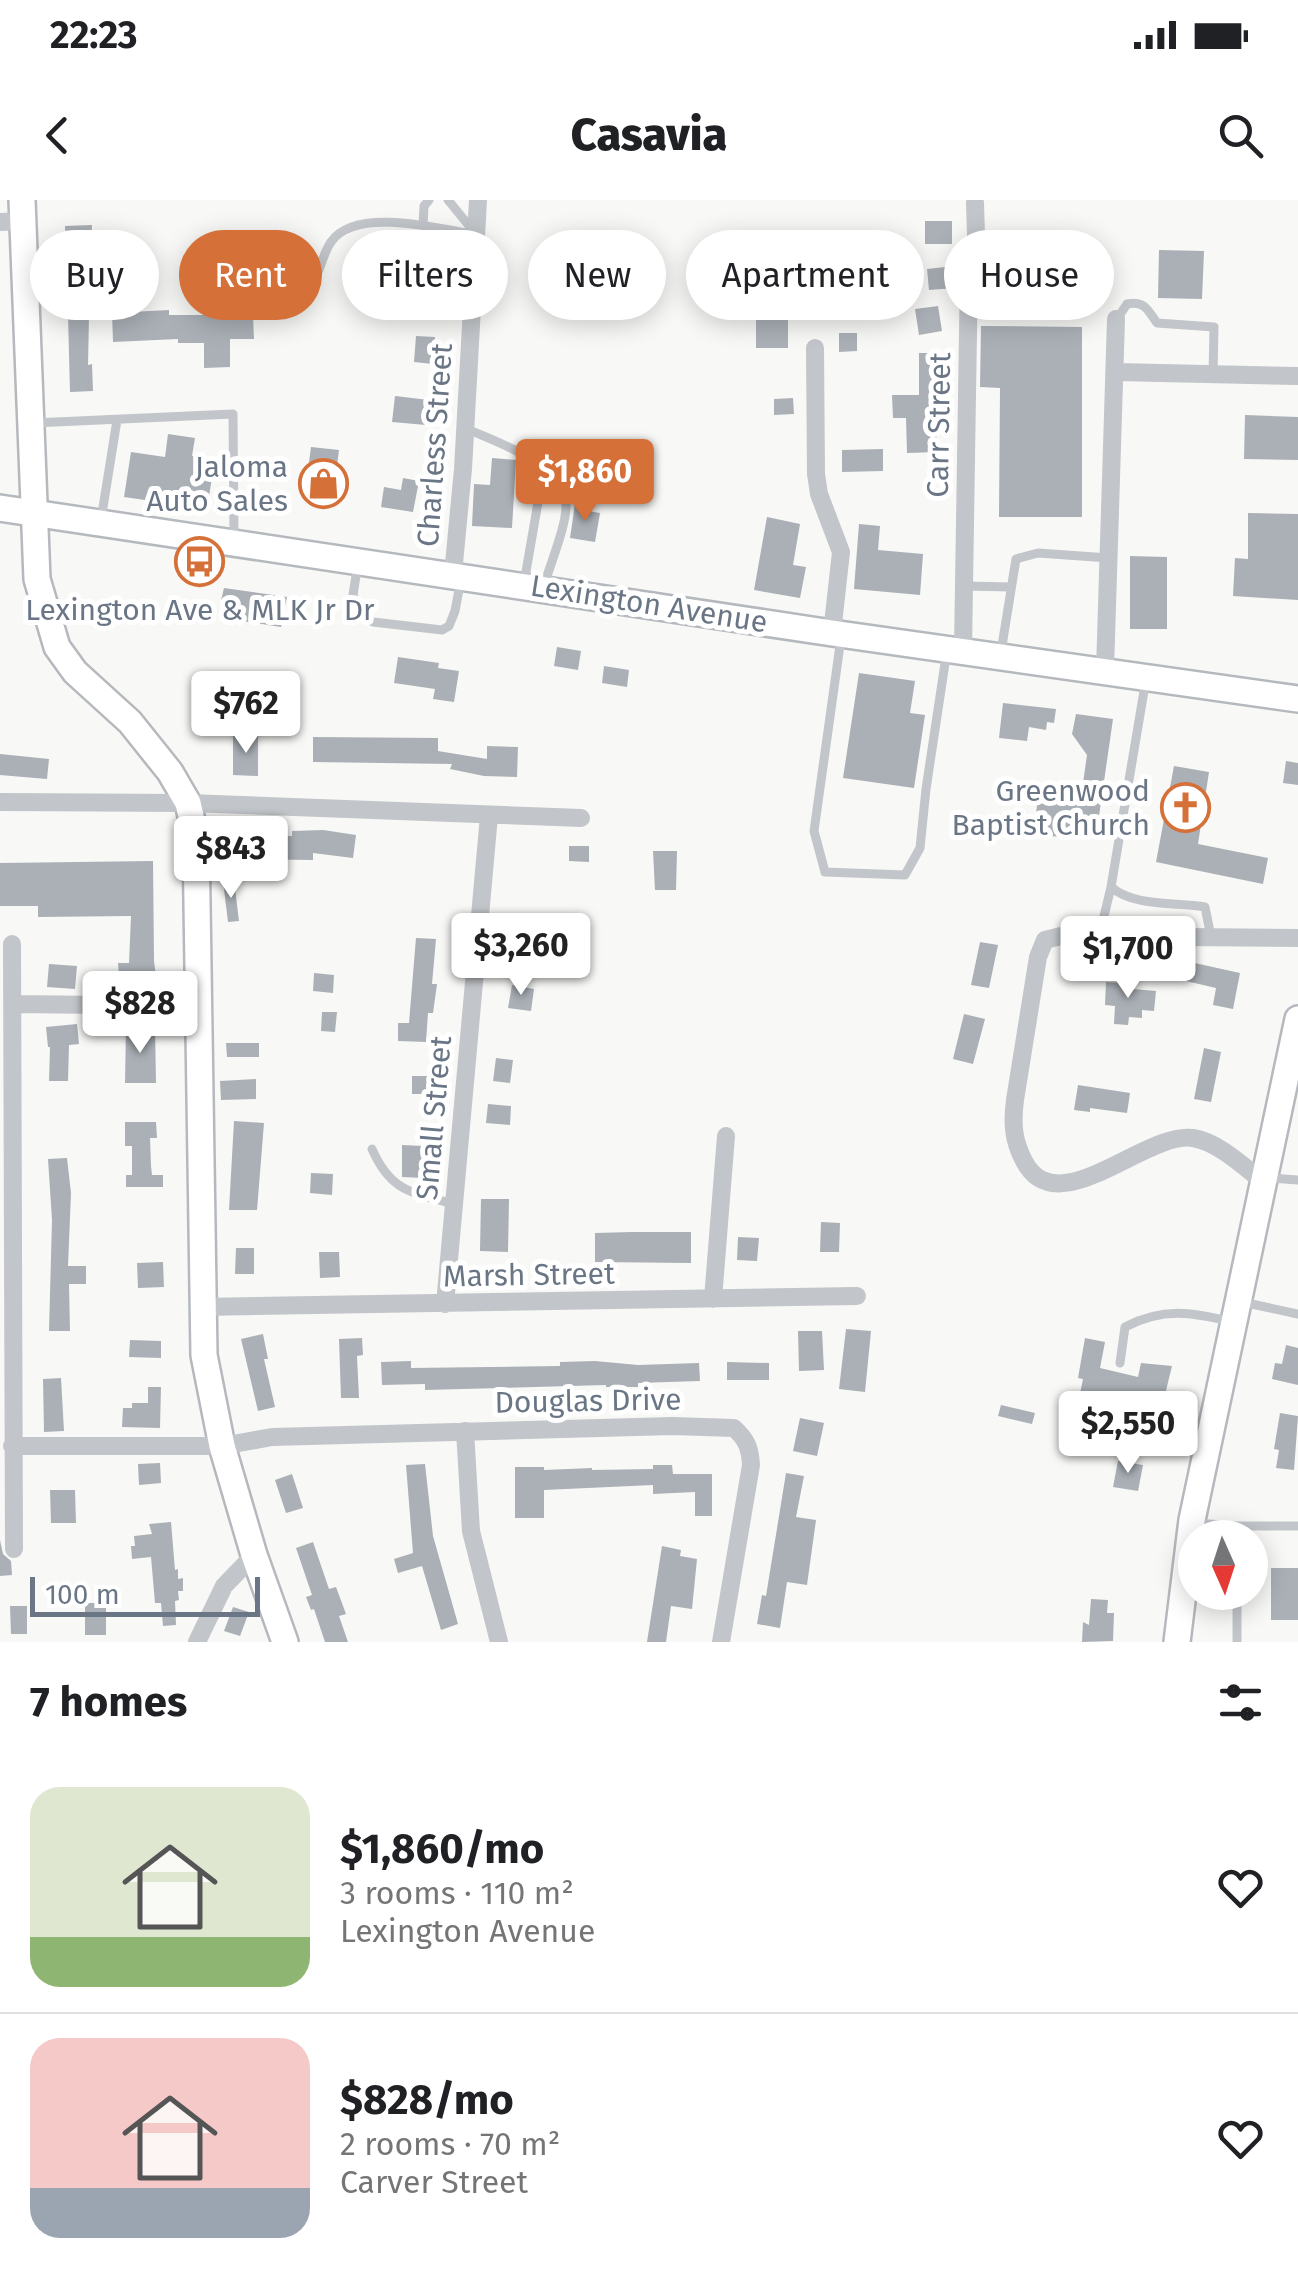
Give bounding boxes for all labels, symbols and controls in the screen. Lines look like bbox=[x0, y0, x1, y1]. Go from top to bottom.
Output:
text: 22:23 bbox=[50, 12, 138, 58]
icon: back bbox=[30, 108, 85, 163]
text: Casavia bbox=[571, 108, 727, 162]
icon: search bbox=[1213, 108, 1268, 163]
chip: Buy bbox=[30, 230, 159, 320]
chip: Rent bbox=[179, 230, 322, 320]
chip: Filters bbox=[342, 230, 508, 320]
chip: New bbox=[528, 230, 666, 320]
chip: Apartment bbox=[686, 230, 924, 320]
chip: House bbox=[944, 230, 1114, 320]
street label: Charless Street bbox=[410, 342, 460, 548]
street label: Carr Street bbox=[920, 352, 958, 498]
pin: $1,860 bbox=[504, 439, 666, 524]
place label: Jaloma Auto Sales bbox=[146, 449, 288, 519]
text: $1,860 bbox=[538, 452, 632, 490]
shop icon: Jaloma Auto Sales bbox=[297, 458, 349, 510]
bus stop icon: Lexington Ave & MLK Jr Dr bbox=[174, 535, 226, 587]
street label: Lexington Avenue bbox=[528, 567, 770, 641]
place label: Lexington Ave & MLK Jr Dr bbox=[25, 592, 375, 628]
pin: $762 bbox=[187, 671, 305, 756]
text: $762 bbox=[213, 684, 279, 722]
place label: Greenwood Baptist Church bbox=[951, 773, 1150, 843]
church icon: Greenwood Baptist Church bbox=[1159, 782, 1211, 834]
pin: $843 bbox=[172, 816, 290, 901]
text: $843 bbox=[196, 829, 266, 867]
pin: $3,260 bbox=[440, 913, 602, 998]
pin: $1,700 bbox=[1047, 916, 1209, 1001]
text: $3,260 bbox=[473, 926, 569, 964]
text: $1,700 bbox=[1082, 929, 1174, 967]
pin: $828 bbox=[81, 971, 199, 1056]
text: $828 bbox=[105, 984, 175, 1022]
street label: Small Street bbox=[409, 1034, 459, 1202]
street label: Marsh Street bbox=[443, 1256, 615, 1294]
street label: Douglas Drive bbox=[494, 1381, 682, 1421]
pin: $2,550 bbox=[1047, 1391, 1209, 1476]
text: $2,550 bbox=[1081, 1404, 1175, 1442]
north arrow bbox=[1178, 1520, 1268, 1610]
map controls bbox=[1178, 1520, 1268, 1610]
scale bar bbox=[30, 1572, 260, 1616]
text: 100 m bbox=[45, 1578, 120, 1611]
icon: filters bbox=[1213, 1675, 1268, 1730]
text: 7 homes bbox=[30, 1677, 187, 1727]
text: $1,860/mo bbox=[340, 1824, 544, 1874]
icon: home bbox=[110, 1827, 230, 1947]
icon: heart bbox=[1213, 1860, 1268, 1915]
text: 3 rooms · 110 m² bbox=[340, 1874, 574, 1912]
text: Lexington Avenue bbox=[340, 1912, 595, 1950]
text: $828/mo bbox=[340, 2075, 514, 2125]
icon: home bbox=[110, 2078, 230, 2198]
icon: heart bbox=[1213, 2111, 1268, 2166]
text: 2 rooms · 70 m² bbox=[340, 2125, 560, 2163]
text: Carver Street bbox=[340, 2163, 528, 2201]

